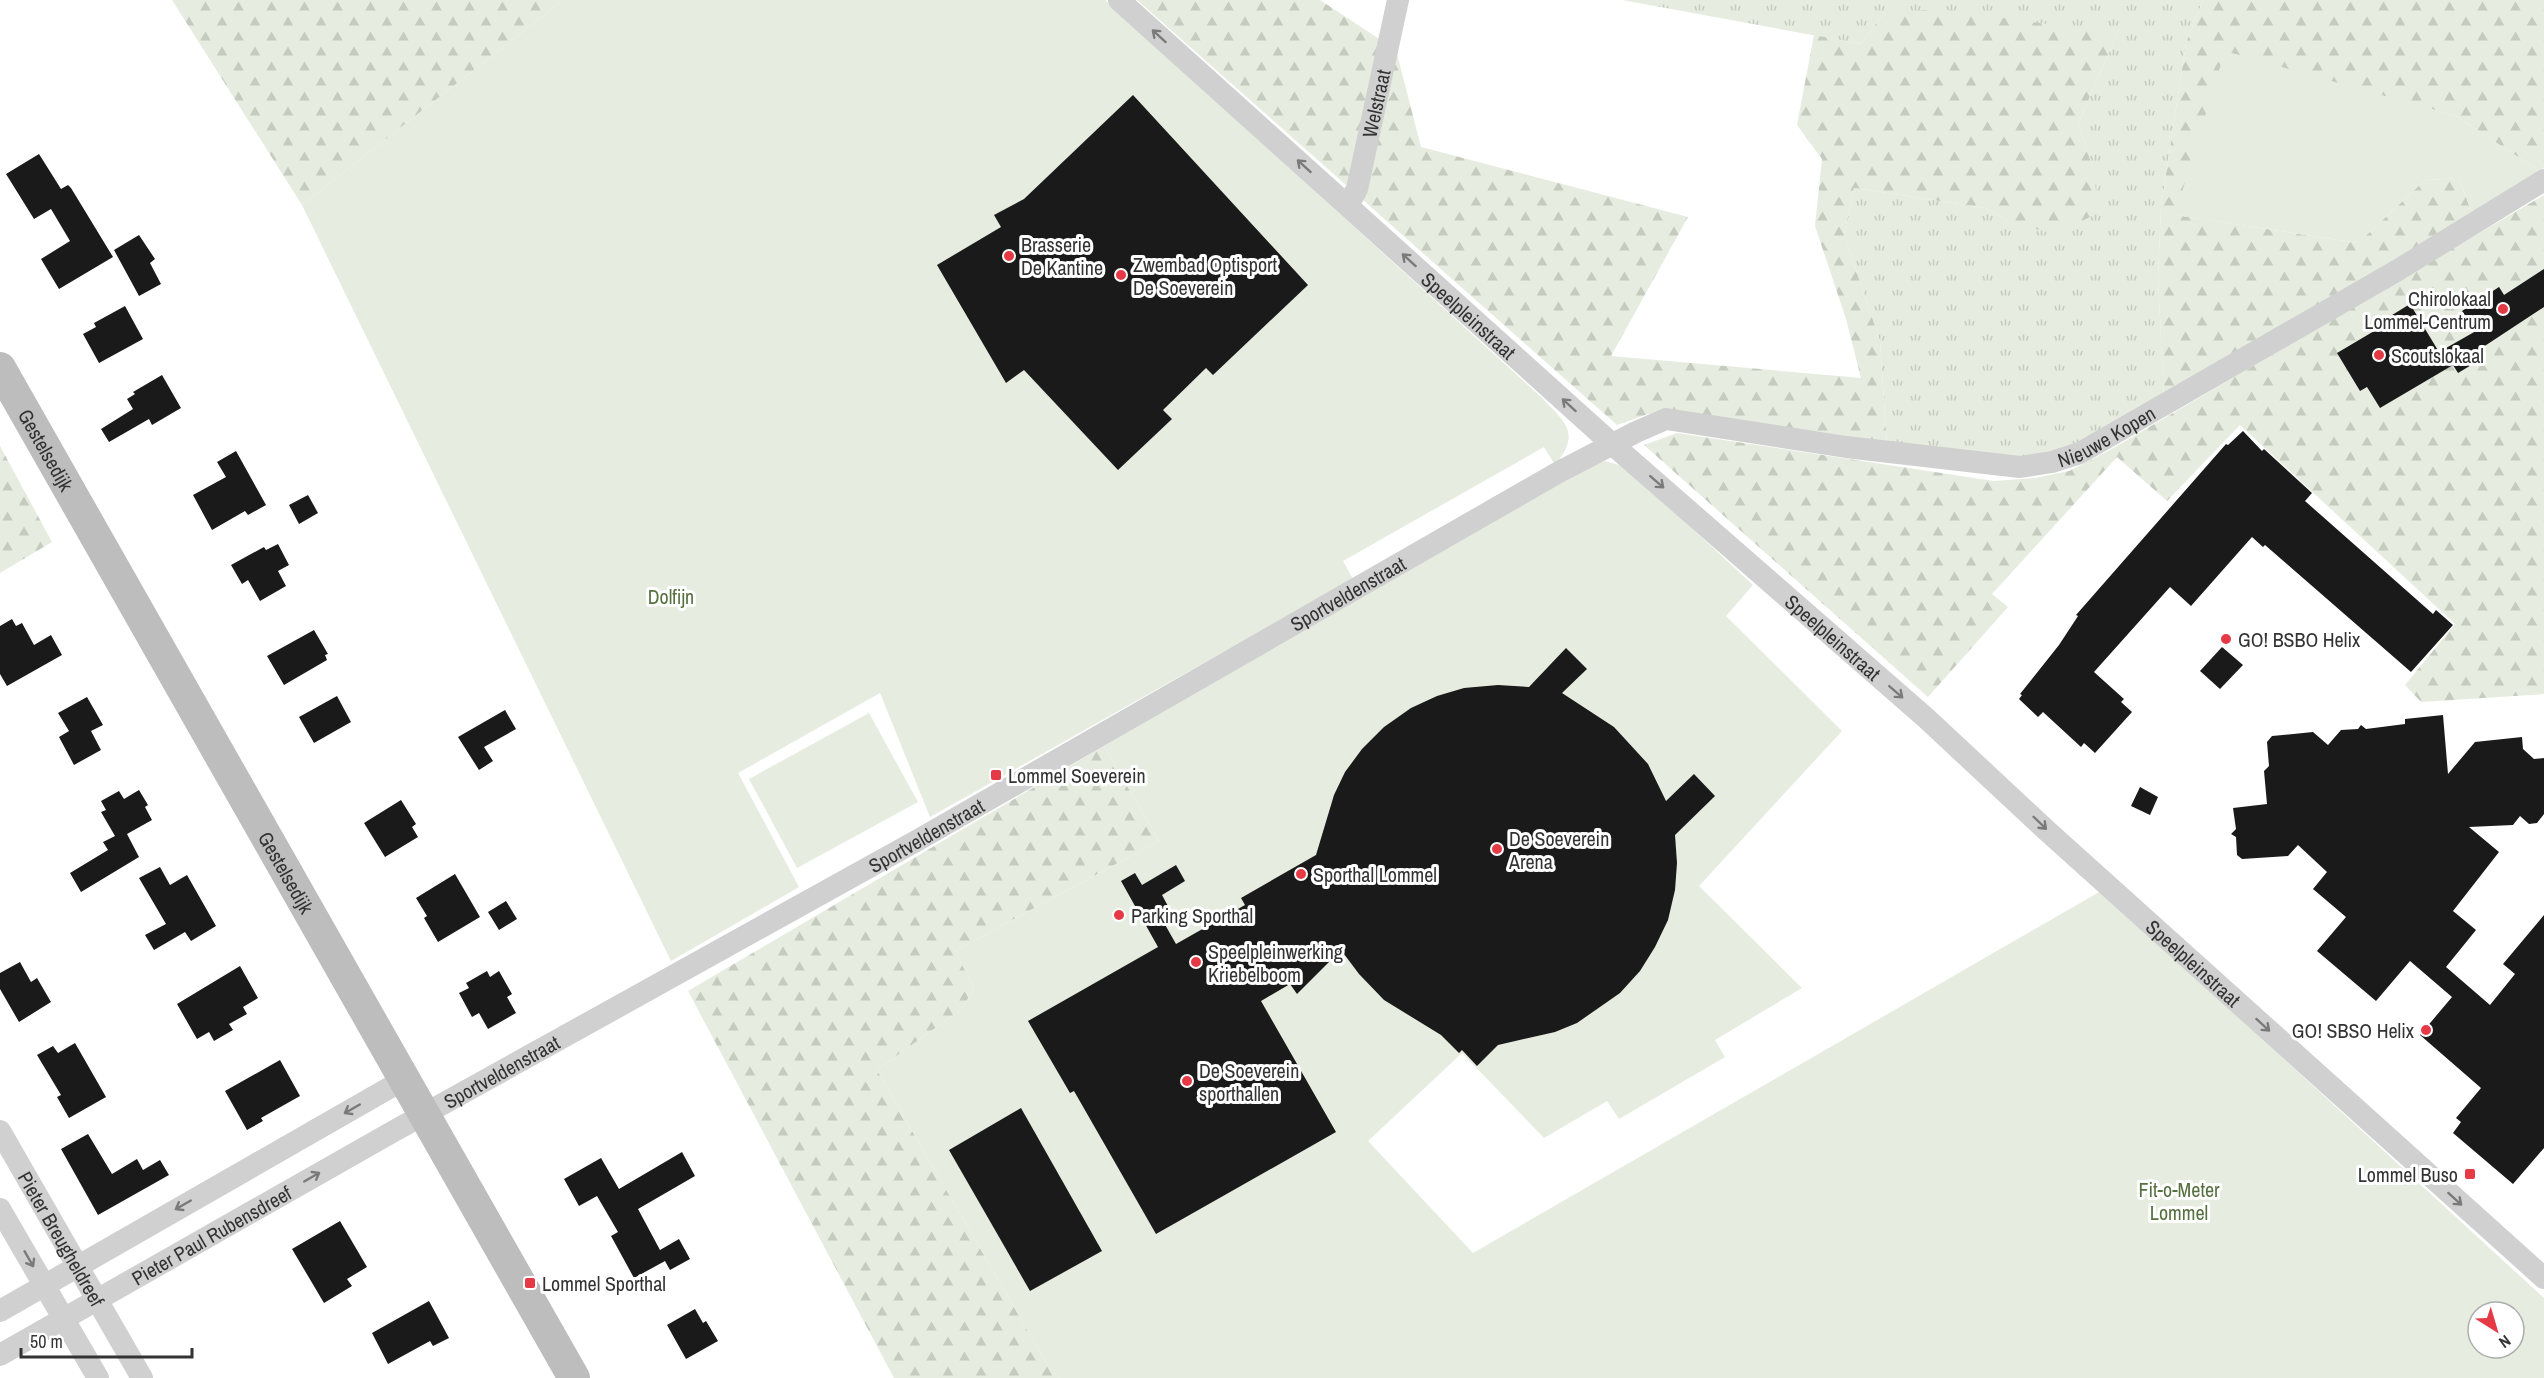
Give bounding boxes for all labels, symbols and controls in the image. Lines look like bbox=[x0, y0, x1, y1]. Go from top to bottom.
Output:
one-way arrow bbox=[1152, 29, 1167, 43]
street label: Welstraat bbox=[1355, 66, 1396, 140]
one-way arrow bbox=[1297, 159, 1312, 173]
place label: Brasserie De Kantine bbox=[1021, 231, 1103, 281]
marker: Brasserie De Kantine bbox=[1002, 249, 1016, 263]
place label: Zwembad Optisport De Soeverein bbox=[1133, 251, 1277, 301]
one-way arrow bbox=[1402, 253, 1417, 267]
street label: Speelpleinstraat bbox=[1416, 265, 1522, 365]
marker: Zwembad Optisport De Soeverein bbox=[1114, 268, 1128, 282]
place label: Chirolokaal Lommel-Centrum bbox=[2364, 285, 2491, 335]
marker: Chirolokaal Lommel-Centrum bbox=[2496, 302, 2510, 316]
place label: Scoutslokaal bbox=[2391, 342, 2484, 369]
marker: Scoutslokaal bbox=[2372, 348, 2386, 362]
one-way arrow bbox=[1562, 398, 1577, 412]
street label: Nieuwe Kopen bbox=[2054, 399, 2160, 473]
street label: Gestelsedijk bbox=[12, 404, 81, 496]
one-way arrow bbox=[1649, 476, 1665, 489]
street label: Sportveldenstraat bbox=[1285, 549, 1411, 637]
park label: Dolfijn bbox=[648, 583, 694, 610]
street label: Speelpleinstraat bbox=[1780, 588, 1887, 686]
place label: GO! BSBO Helix bbox=[2238, 626, 2361, 653]
marker: GO! BSBO Helix bbox=[2219, 632, 2233, 646]
one-way arrow bbox=[1888, 685, 1903, 699]
place label: Lommel Soeverein bbox=[1008, 762, 1146, 789]
marker: Lommel Soeverein bbox=[989, 768, 1003, 782]
street label: Sportveldenstraat bbox=[863, 791, 989, 878]
one-way arrow bbox=[2033, 816, 2048, 831]
place label: De Soeverein Arena bbox=[1508, 825, 1609, 875]
street label: Gestelsedijk bbox=[253, 826, 321, 919]
marker: De Soeverein Arena bbox=[1490, 842, 1504, 856]
place label: Sporthal Lommel bbox=[1313, 861, 1437, 888]
marker: Sporthal Lommel bbox=[1294, 867, 1308, 881]
place label: Parking Sporthal bbox=[1131, 902, 1253, 929]
marker: Parking Sporthal bbox=[1112, 908, 1126, 922]
street label: Speelpleinstraat bbox=[2141, 913, 2247, 1013]
place label: Speelpleinwerking Kriebelboom bbox=[1208, 938, 1343, 988]
marker: Speelpleinwerking Kriebelboom bbox=[1189, 955, 1203, 969]
place label: GO! SBSO Helix bbox=[2292, 1017, 2415, 1044]
one-way arrow bbox=[2255, 1018, 2270, 1032]
marker: GO! SBSO Helix bbox=[2419, 1023, 2433, 1037]
street label: Sportveldenstraat bbox=[439, 1028, 564, 1114]
place label: De Soeverein sporthallen bbox=[1199, 1057, 1299, 1107]
marker: De Soeverein sporthallen bbox=[1180, 1074, 1194, 1088]
one-way arrow bbox=[344, 1103, 361, 1115]
place label: Lommel Buso bbox=[2358, 1161, 2458, 1188]
street label: Pieter Breugheldreef bbox=[12, 1166, 111, 1311]
marker: Lommel Buso bbox=[2463, 1167, 2477, 1181]
one-way arrow bbox=[303, 1171, 320, 1183]
park label: Fit-o-Meter Lommel bbox=[2138, 1176, 2220, 1226]
street label: Pieter Paul Rubensdreef bbox=[126, 1179, 296, 1291]
one-way arrow bbox=[2447, 1192, 2462, 1206]
one-way arrow bbox=[175, 1199, 192, 1211]
one-way arrow bbox=[24, 1250, 35, 1268]
place label: Lommel Sporthal bbox=[542, 1270, 666, 1297]
marker: Lommel Sporthal bbox=[523, 1276, 537, 1290]
north arrow bbox=[2466, 1300, 2526, 1360]
scale bar bbox=[21, 1321, 192, 1359]
text: 50 m bbox=[30, 1329, 63, 1354]
text: N bbox=[2495, 1330, 2515, 1354]

